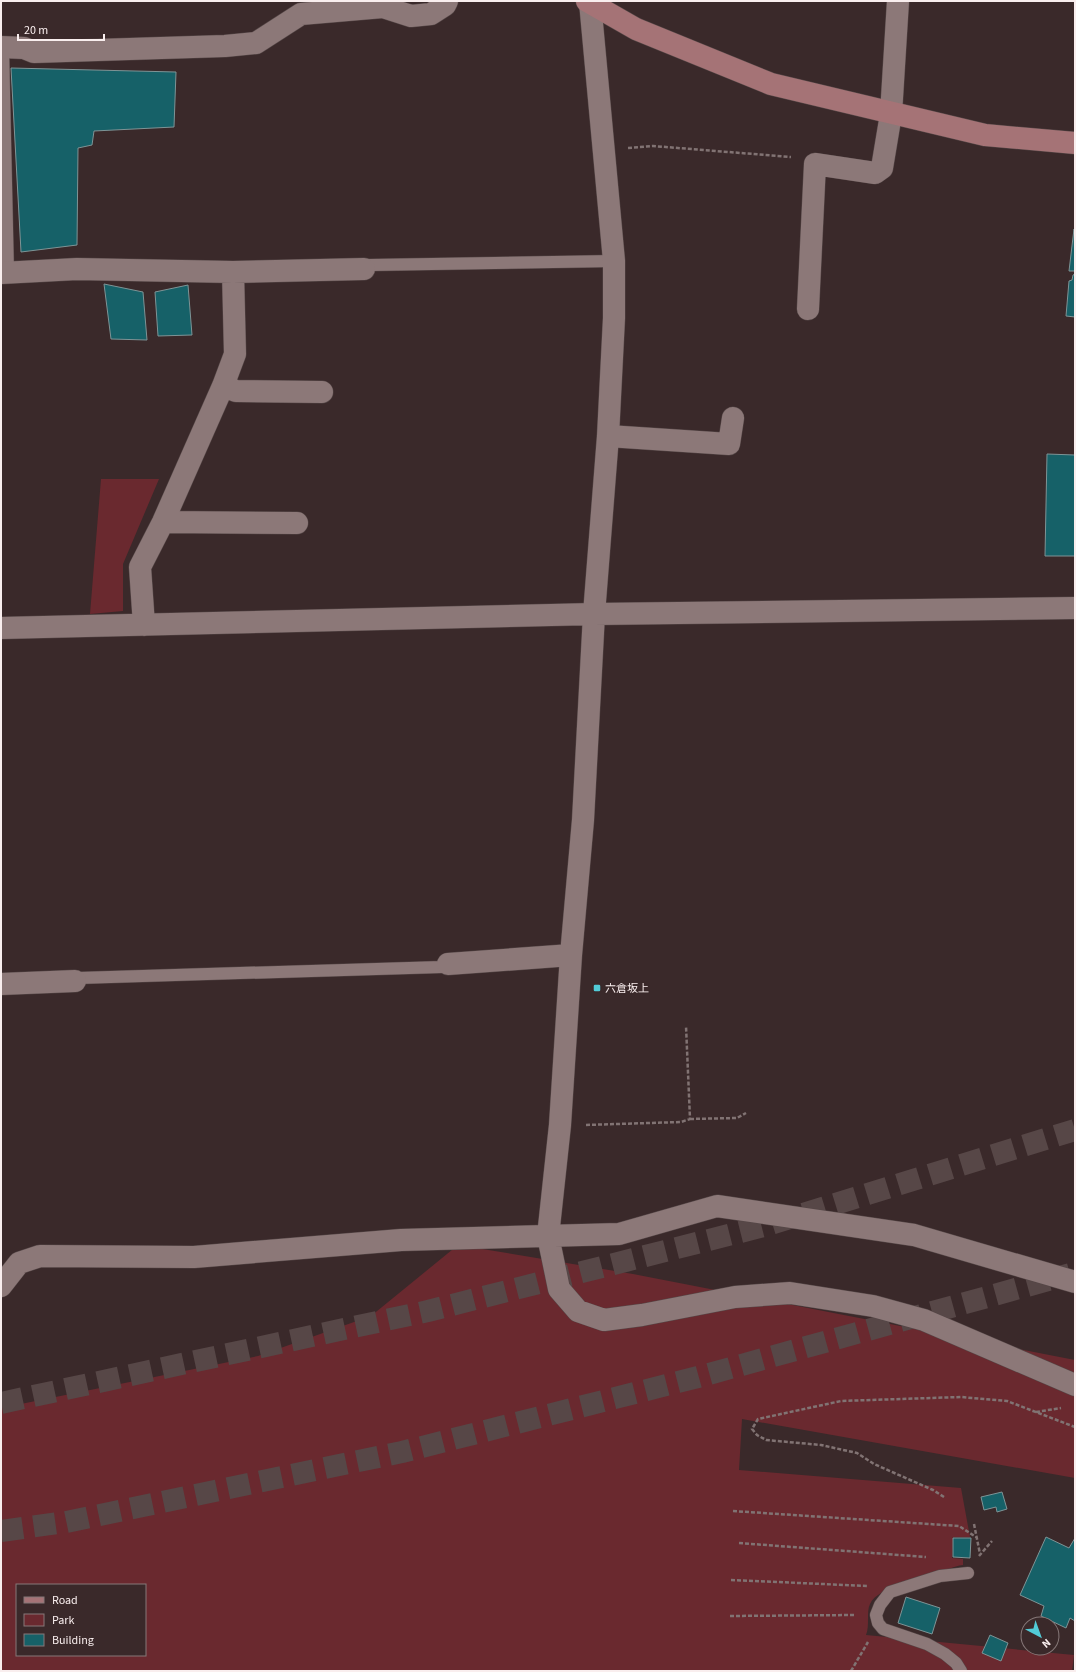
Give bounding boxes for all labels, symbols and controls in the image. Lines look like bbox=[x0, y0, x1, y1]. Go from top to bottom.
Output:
scale bar bbox=[18, 16, 104, 42]
text: 20 m bbox=[24, 22, 48, 39]
place label: 六倉坂上 bbox=[605, 981, 649, 996]
marker: 六倉坂上 bbox=[592, 983, 602, 993]
legend bbox=[16, 1584, 146, 1656]
text: Road bbox=[52, 1592, 78, 1609]
text: Park bbox=[52, 1612, 74, 1629]
north arrow bbox=[1020, 1616, 1060, 1656]
text: Building bbox=[52, 1632, 94, 1649]
text: N bbox=[1039, 1635, 1054, 1651]

